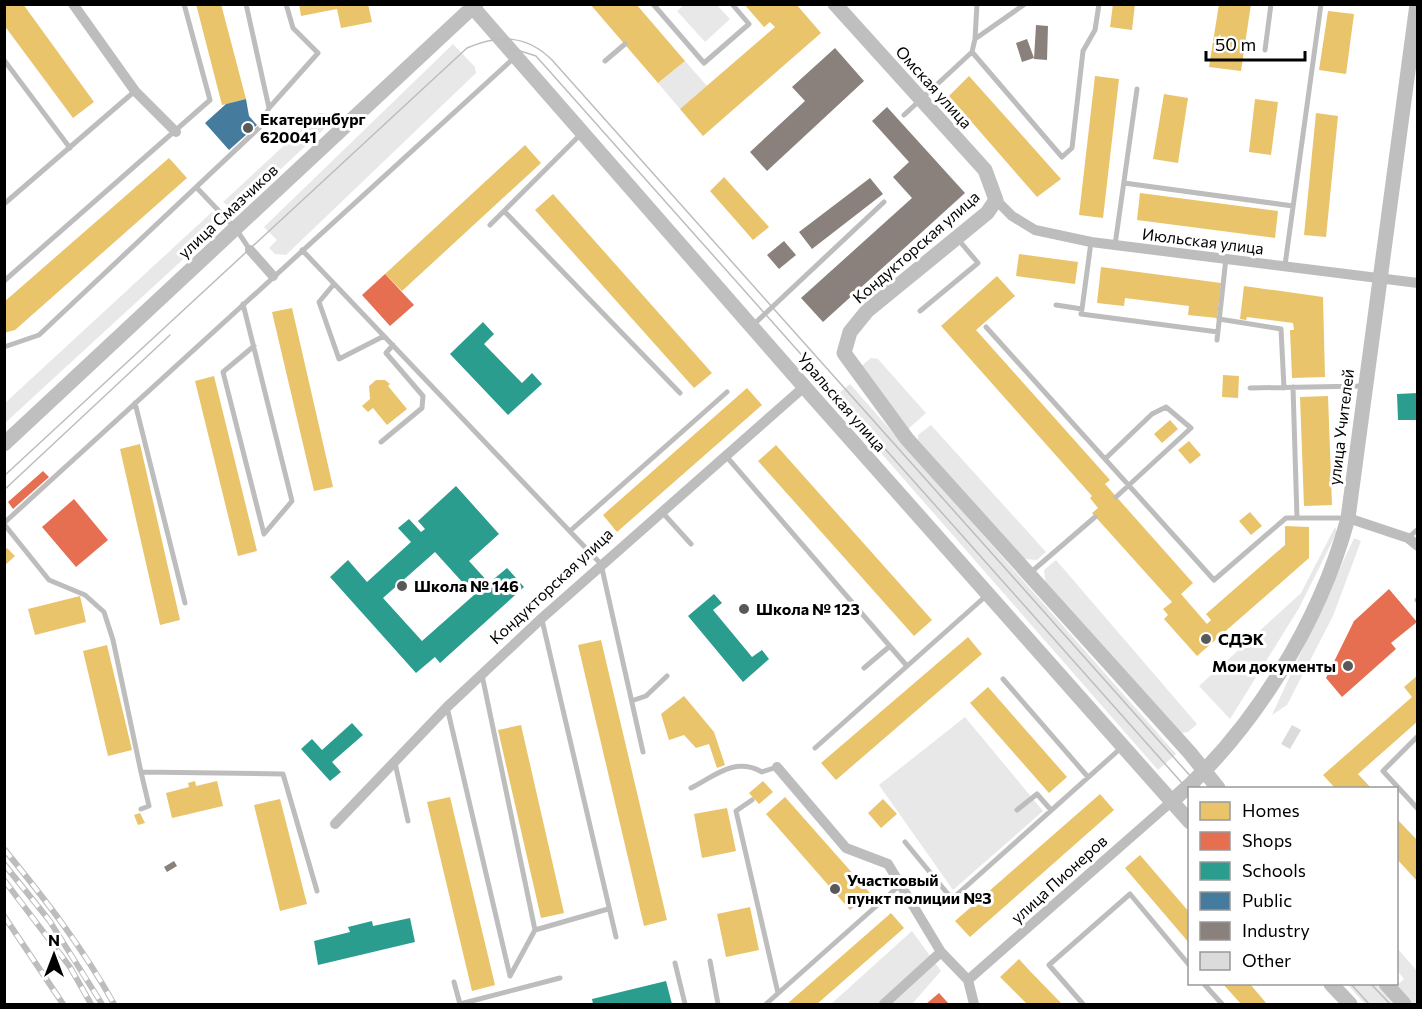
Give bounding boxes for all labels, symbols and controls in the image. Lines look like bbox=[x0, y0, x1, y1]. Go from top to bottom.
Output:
scale bar bbox=[1206, 24, 1305, 62]
text: 50 m bbox=[1215, 33, 1256, 55]
street label: Омская улица bbox=[892, 42, 976, 132]
place label: Екатеринбург 620041 bbox=[260, 109, 366, 146]
marker: Екатеринбург 620041 bbox=[241, 121, 255, 135]
street label: улица Смазчиков bbox=[174, 160, 281, 262]
street label: Кондукторская улица bbox=[849, 187, 983, 307]
street label: Июльская улица bbox=[1141, 224, 1265, 257]
street label: Уральская улица bbox=[794, 348, 891, 455]
street label: улица Учителей bbox=[1324, 368, 1357, 486]
street label: Кондукторская улица bbox=[485, 524, 616, 648]
place label: Школа № 146 bbox=[414, 576, 519, 595]
marker: Школа № 146 bbox=[395, 579, 409, 593]
place label: Школа № 123 bbox=[756, 599, 860, 618]
marker: Школа № 123 bbox=[737, 602, 751, 616]
place label: СДЭК bbox=[1218, 629, 1264, 648]
marker: СДЭК bbox=[1199, 632, 1213, 646]
place label: Мои документы bbox=[1212, 656, 1336, 675]
marker: Мои документы bbox=[1341, 659, 1355, 673]
legend bbox=[1188, 787, 1398, 985]
text: Homes bbox=[1242, 799, 1300, 821]
text: Shops bbox=[1242, 829, 1292, 851]
street label: улица Пионеров bbox=[1007, 831, 1111, 927]
text: Schools bbox=[1242, 859, 1306, 881]
place label: Участковый пункт полиции №3 bbox=[847, 870, 992, 907]
marker: Участковый пункт полиции №3 bbox=[828, 882, 842, 896]
text: Public bbox=[1242, 889, 1292, 911]
text: Industry bbox=[1242, 919, 1310, 941]
north arrow bbox=[24, 925, 84, 985]
text: N bbox=[48, 930, 60, 949]
text: Other bbox=[1242, 949, 1291, 971]

